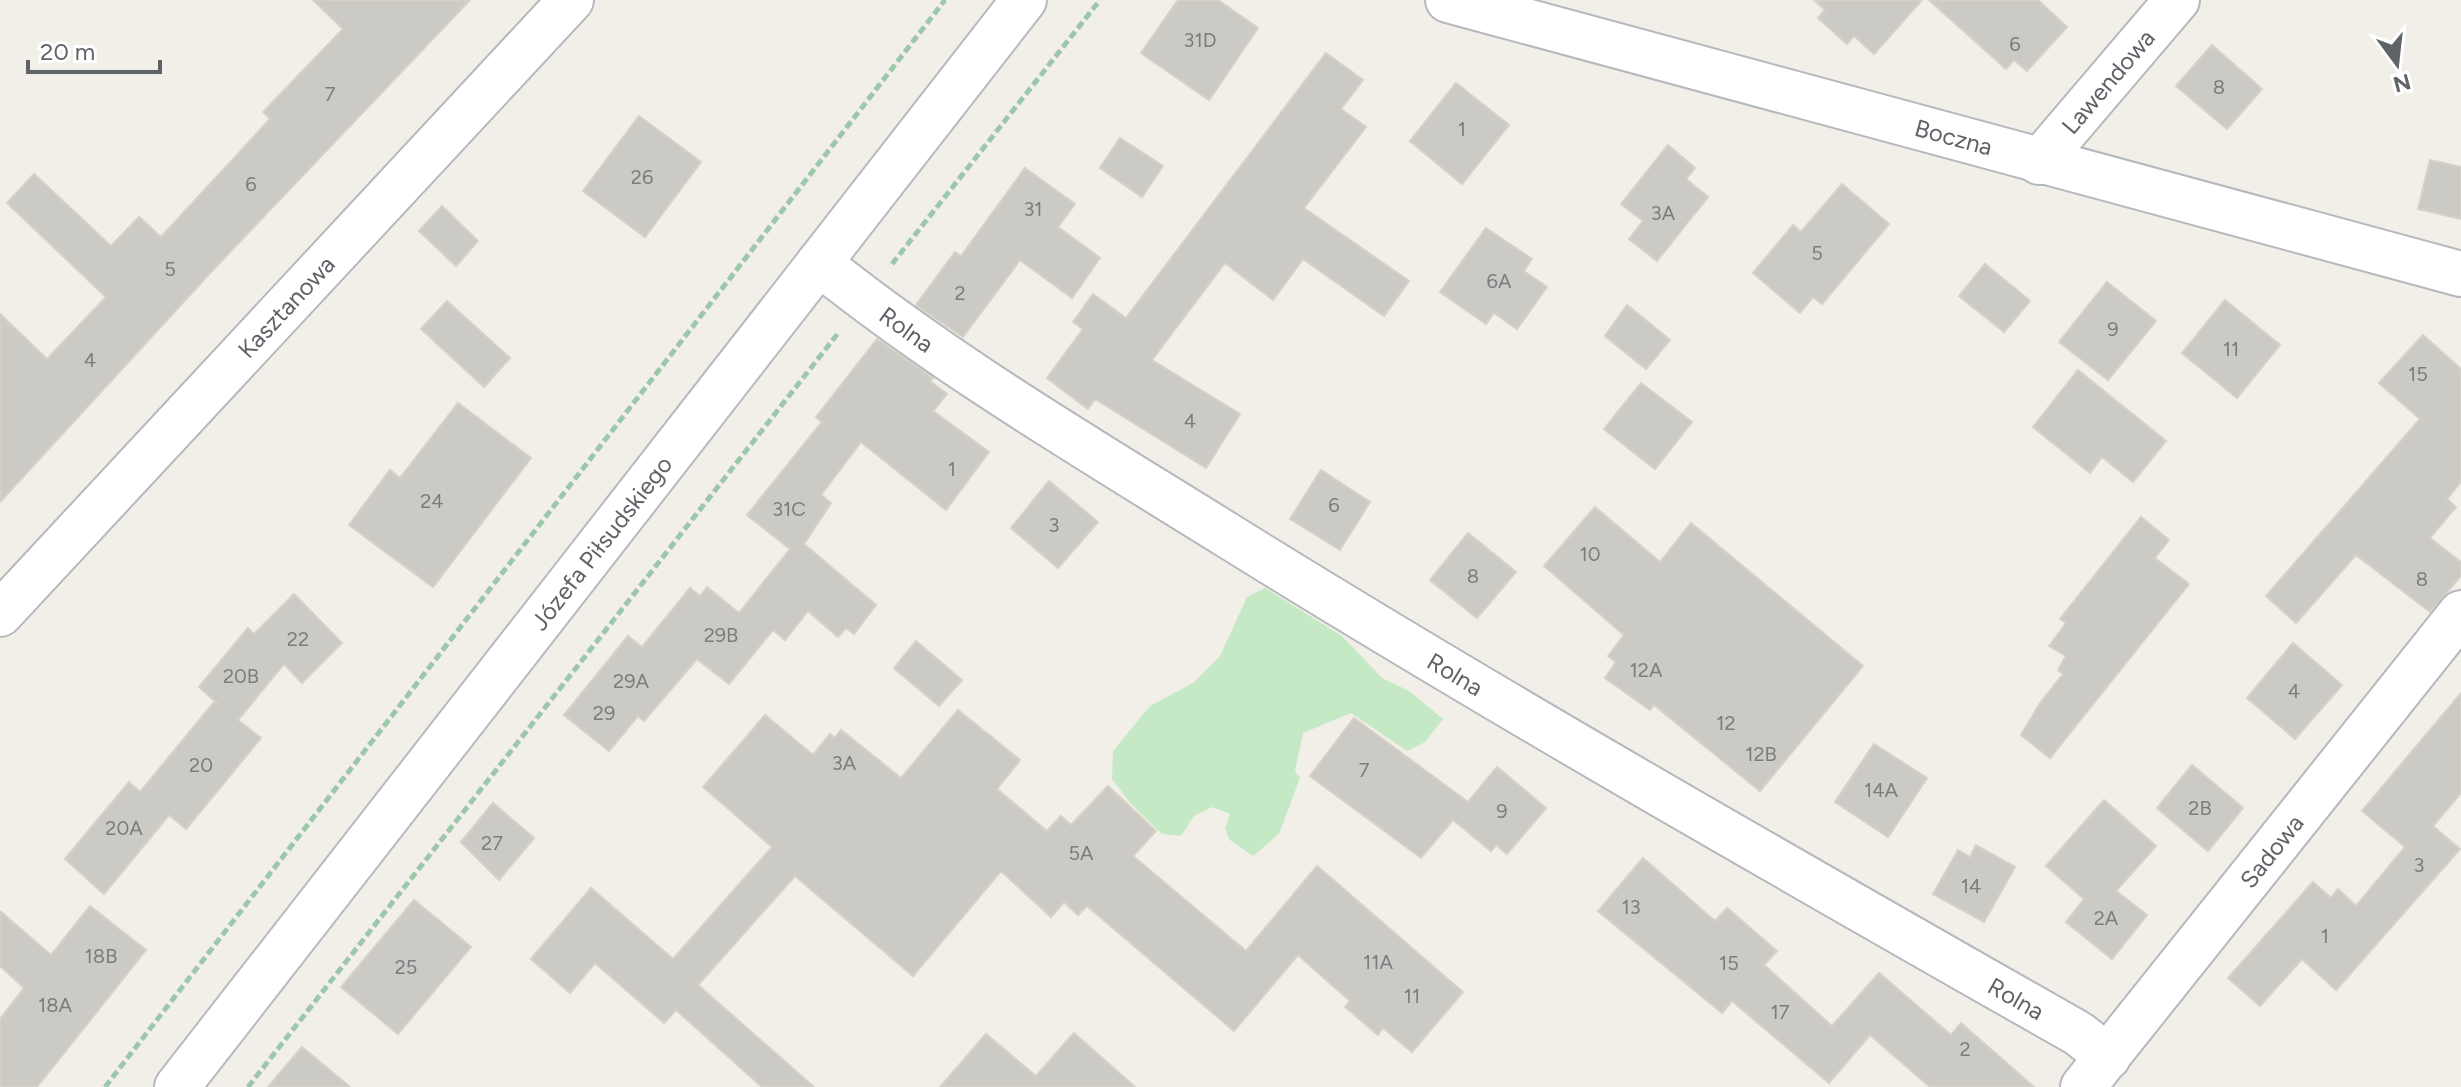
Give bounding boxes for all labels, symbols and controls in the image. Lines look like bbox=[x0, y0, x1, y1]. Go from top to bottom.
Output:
street label: Lawendowa bbox=[2055, 23, 2160, 139]
scale bar bbox=[28, 24, 160, 74]
north arrow bbox=[2357, 24, 2437, 104]
house number: 31D bbox=[1184, 28, 1216, 52]
house number: 6 bbox=[2009, 32, 2021, 56]
text: 20 m bbox=[40, 37, 95, 66]
text: N bbox=[2390, 68, 2414, 98]
house number: 8 bbox=[2213, 75, 2225, 99]
house number: 7 bbox=[325, 82, 336, 106]
street label: Boczna bbox=[1912, 113, 1996, 161]
house number: 1 bbox=[1458, 117, 1466, 141]
house number: 26 bbox=[631, 165, 653, 189]
house number: 6 bbox=[245, 172, 257, 196]
house number: 31 bbox=[1023, 197, 1043, 221]
house number: 3A bbox=[1651, 201, 1676, 225]
house number: 5 bbox=[1811, 241, 1823, 265]
street label: Kasztanowa bbox=[232, 249, 340, 363]
house number: 5 bbox=[164, 257, 176, 281]
house number: 6A bbox=[1487, 269, 1512, 293]
house number: 2 bbox=[954, 281, 966, 305]
street label: Rolna bbox=[874, 300, 940, 358]
house number: 9 bbox=[2107, 317, 2119, 341]
house number: 11 bbox=[2223, 337, 2239, 361]
house number: 4 bbox=[84, 348, 96, 372]
house number: 15 bbox=[2408, 362, 2428, 386]
house number: 4 bbox=[1184, 409, 1196, 433]
street label: Józefa Piłsudskiego bbox=[524, 450, 678, 636]
house number: 1 bbox=[948, 457, 956, 481]
house number: 24 bbox=[420, 489, 444, 513]
house number: 6 bbox=[1328, 493, 1340, 517]
house number: 31C bbox=[772, 497, 806, 521]
house number: 3 bbox=[1049, 513, 1059, 537]
house number: 10 bbox=[1579, 542, 1601, 566]
house number: 8 bbox=[1467, 564, 1479, 588]
house number: 8 bbox=[2416, 567, 2428, 591]
house number: 29B bbox=[704, 623, 738, 647]
house number: 22 bbox=[287, 627, 309, 651]
street label: Rolna bbox=[1422, 646, 1489, 702]
house number: 12A bbox=[1630, 658, 1663, 682]
house number: 20B bbox=[223, 664, 259, 688]
house number: 29A bbox=[613, 669, 649, 693]
house number: 4 bbox=[2288, 679, 2300, 703]
house number: 29 bbox=[593, 701, 615, 725]
house number: 12 bbox=[1716, 711, 1736, 735]
house number: 12B bbox=[1745, 742, 1777, 766]
house number: 3A bbox=[832, 751, 857, 775]
house number: 20 bbox=[189, 753, 213, 777]
house number: 7 bbox=[1359, 758, 1370, 782]
house number: 14A bbox=[1864, 778, 1899, 802]
house number: 2B bbox=[2188, 796, 2212, 820]
house number: 9 bbox=[1496, 799, 1508, 823]
street label: Sadowa bbox=[2233, 808, 2309, 893]
house number: 20A bbox=[105, 816, 143, 840]
house number: 27 bbox=[481, 831, 503, 855]
house number: 5A bbox=[1068, 841, 1094, 865]
house number: 3 bbox=[2414, 853, 2424, 877]
house number: 14 bbox=[1961, 874, 1981, 898]
house number: 13 bbox=[1621, 895, 1641, 919]
house number: 2A bbox=[2094, 906, 2119, 930]
house number: 1 bbox=[2321, 924, 2329, 948]
house number: 18B bbox=[85, 944, 117, 968]
house number: 11A bbox=[1363, 950, 1393, 974]
house number: 15 bbox=[1719, 951, 1739, 975]
house number: 25 bbox=[395, 955, 417, 979]
street label: Rolna bbox=[1983, 971, 2050, 1026]
house number: 11 bbox=[1404, 984, 1420, 1008]
house number: 18A bbox=[38, 993, 72, 1017]
house number: 17 bbox=[1771, 1000, 1790, 1024]
house number: 2 bbox=[1959, 1037, 1971, 1061]

